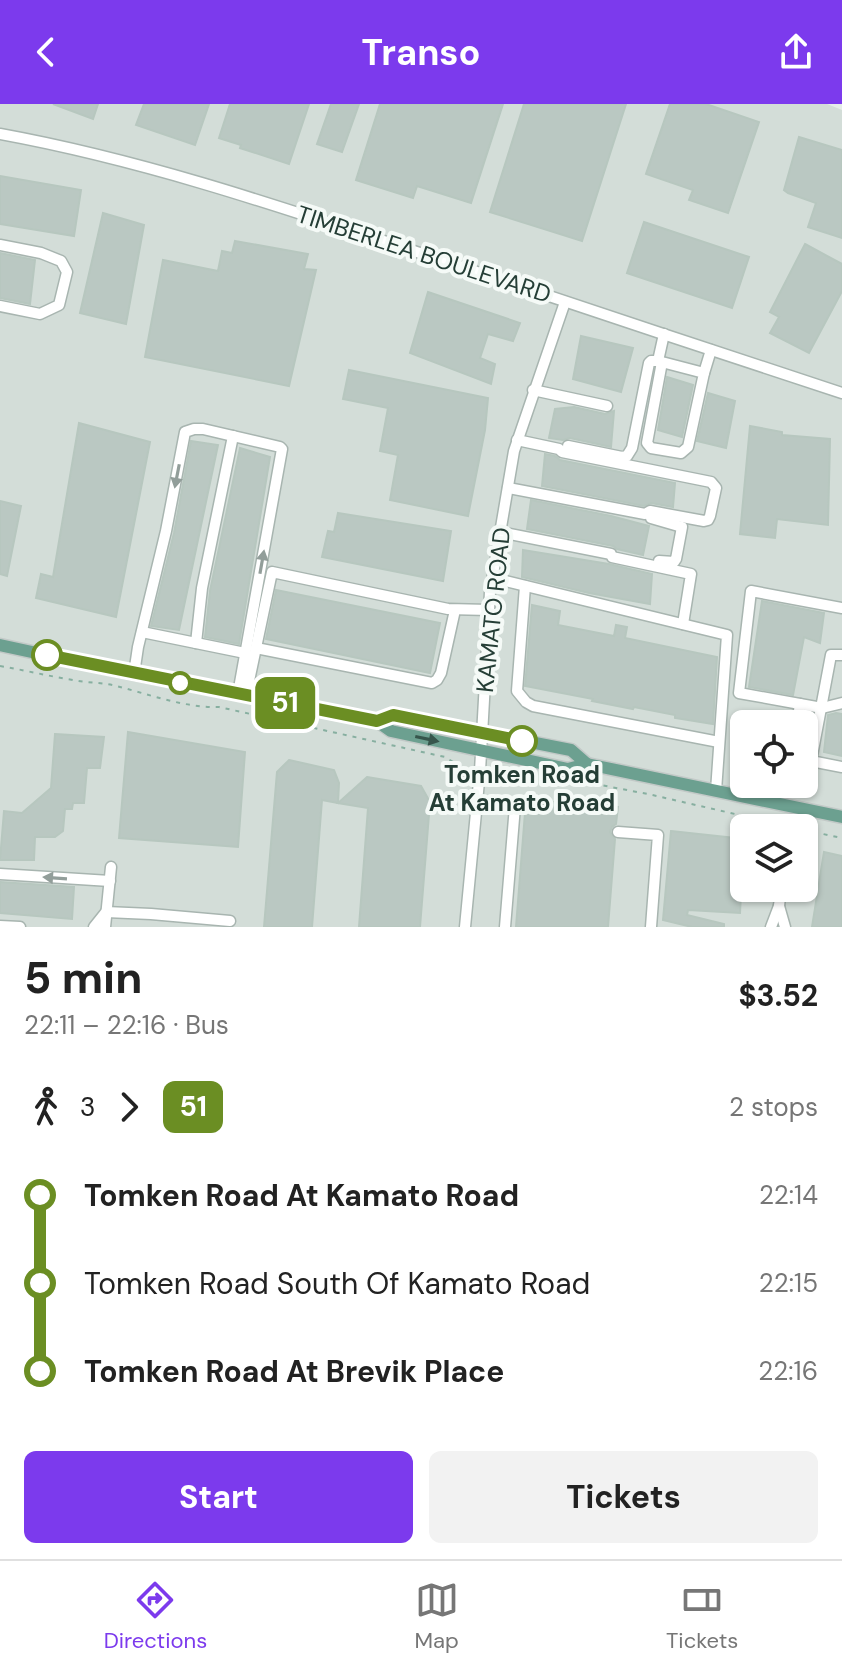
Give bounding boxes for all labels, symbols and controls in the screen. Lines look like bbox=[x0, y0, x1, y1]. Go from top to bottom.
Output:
text: Transo bbox=[362, 29, 480, 76]
icon: back bbox=[24, 30, 68, 74]
icon: share bbox=[774, 30, 818, 74]
street label: TIMBERLEA BOULEVARD bbox=[293, 198, 555, 310]
one-way arrow bbox=[170, 464, 182, 489]
street label: KAMATO ROAD bbox=[469, 526, 517, 694]
one-way arrow bbox=[257, 549, 269, 574]
unlabelled marker bbox=[32, 640, 62, 670]
unlabelled marker bbox=[169, 672, 191, 694]
line badge: 51 bbox=[249, 677, 321, 729]
text: 51 bbox=[271, 684, 299, 721]
map controls bbox=[730, 710, 818, 902]
button: locate bbox=[730, 710, 818, 798]
marker: Tomken Road At Kamato Road bbox=[507, 726, 537, 756]
one-way arrow bbox=[415, 733, 440, 746]
place label: Tomken Road At Kamato Road bbox=[429, 759, 615, 818]
button: layers bbox=[730, 814, 818, 902]
one-way arrow bbox=[42, 871, 67, 884]
text: 5 min bbox=[24, 949, 142, 1007]
text: $3.52 bbox=[738, 976, 818, 1015]
text: 22:11 – 22:16 · Bus bbox=[24, 1008, 229, 1042]
icon: walk bbox=[24, 1085, 68, 1129]
icon: forward bbox=[107, 1085, 151, 1129]
text: 51 bbox=[179, 1088, 207, 1125]
text: 3 bbox=[80, 1090, 95, 1124]
text: 2 stops bbox=[729, 1090, 818, 1124]
text: Tomken Road At Kamato Road bbox=[84, 1176, 519, 1215]
text: 22:14 bbox=[759, 1178, 818, 1212]
text: Tomken Road South Of Kamato Road bbox=[84, 1264, 590, 1303]
text: 22:15 bbox=[759, 1266, 818, 1300]
text: Tomken Road At Brevik Place bbox=[84, 1352, 504, 1391]
text: 22:16 bbox=[758, 1354, 818, 1388]
button: Start bbox=[24, 1451, 413, 1543]
button: Tickets bbox=[429, 1451, 818, 1543]
tab: Directions bbox=[104, 1578, 207, 1655]
tab: Map bbox=[414, 1578, 459, 1655]
tab: Tickets bbox=[666, 1578, 738, 1655]

